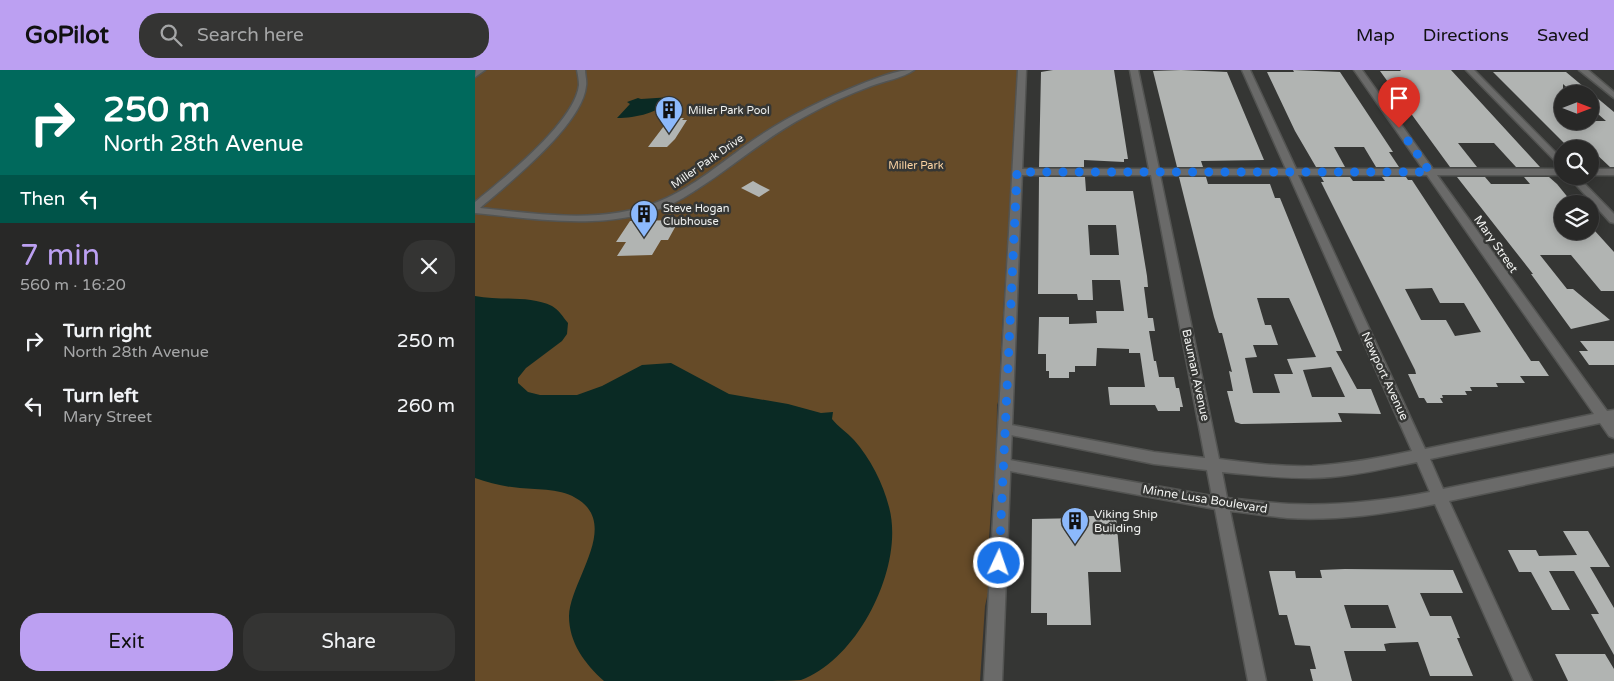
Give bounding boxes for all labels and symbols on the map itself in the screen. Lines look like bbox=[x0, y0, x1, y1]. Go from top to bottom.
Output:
pin bbox=[1378, 77, 1420, 128]
north arrow bbox=[1554, 85, 1599, 130]
building icon: Miller Park Pool bbox=[654, 95, 684, 134]
place label: Miller Park Pool bbox=[688, 104, 770, 117]
street label: Miller Park Drive bbox=[669, 132, 746, 191]
park label: Miller Park bbox=[888, 159, 944, 172]
building icon: Steve Hogan Clubhouse bbox=[629, 199, 659, 238]
place label: Steve Hogan Clubhouse bbox=[663, 202, 729, 228]
street label: Mary Street bbox=[1471, 213, 1521, 276]
street label: Bauman Avenue bbox=[1179, 328, 1213, 422]
street label: Newport Avenue bbox=[1358, 330, 1412, 423]
street label: Minne Lusa Boulevard bbox=[1141, 482, 1269, 516]
building icon: Viking Ship Building bbox=[1060, 506, 1090, 545]
place label: Viking Ship Building bbox=[1094, 507, 1158, 535]
position arrow bbox=[972, 536, 1024, 588]

